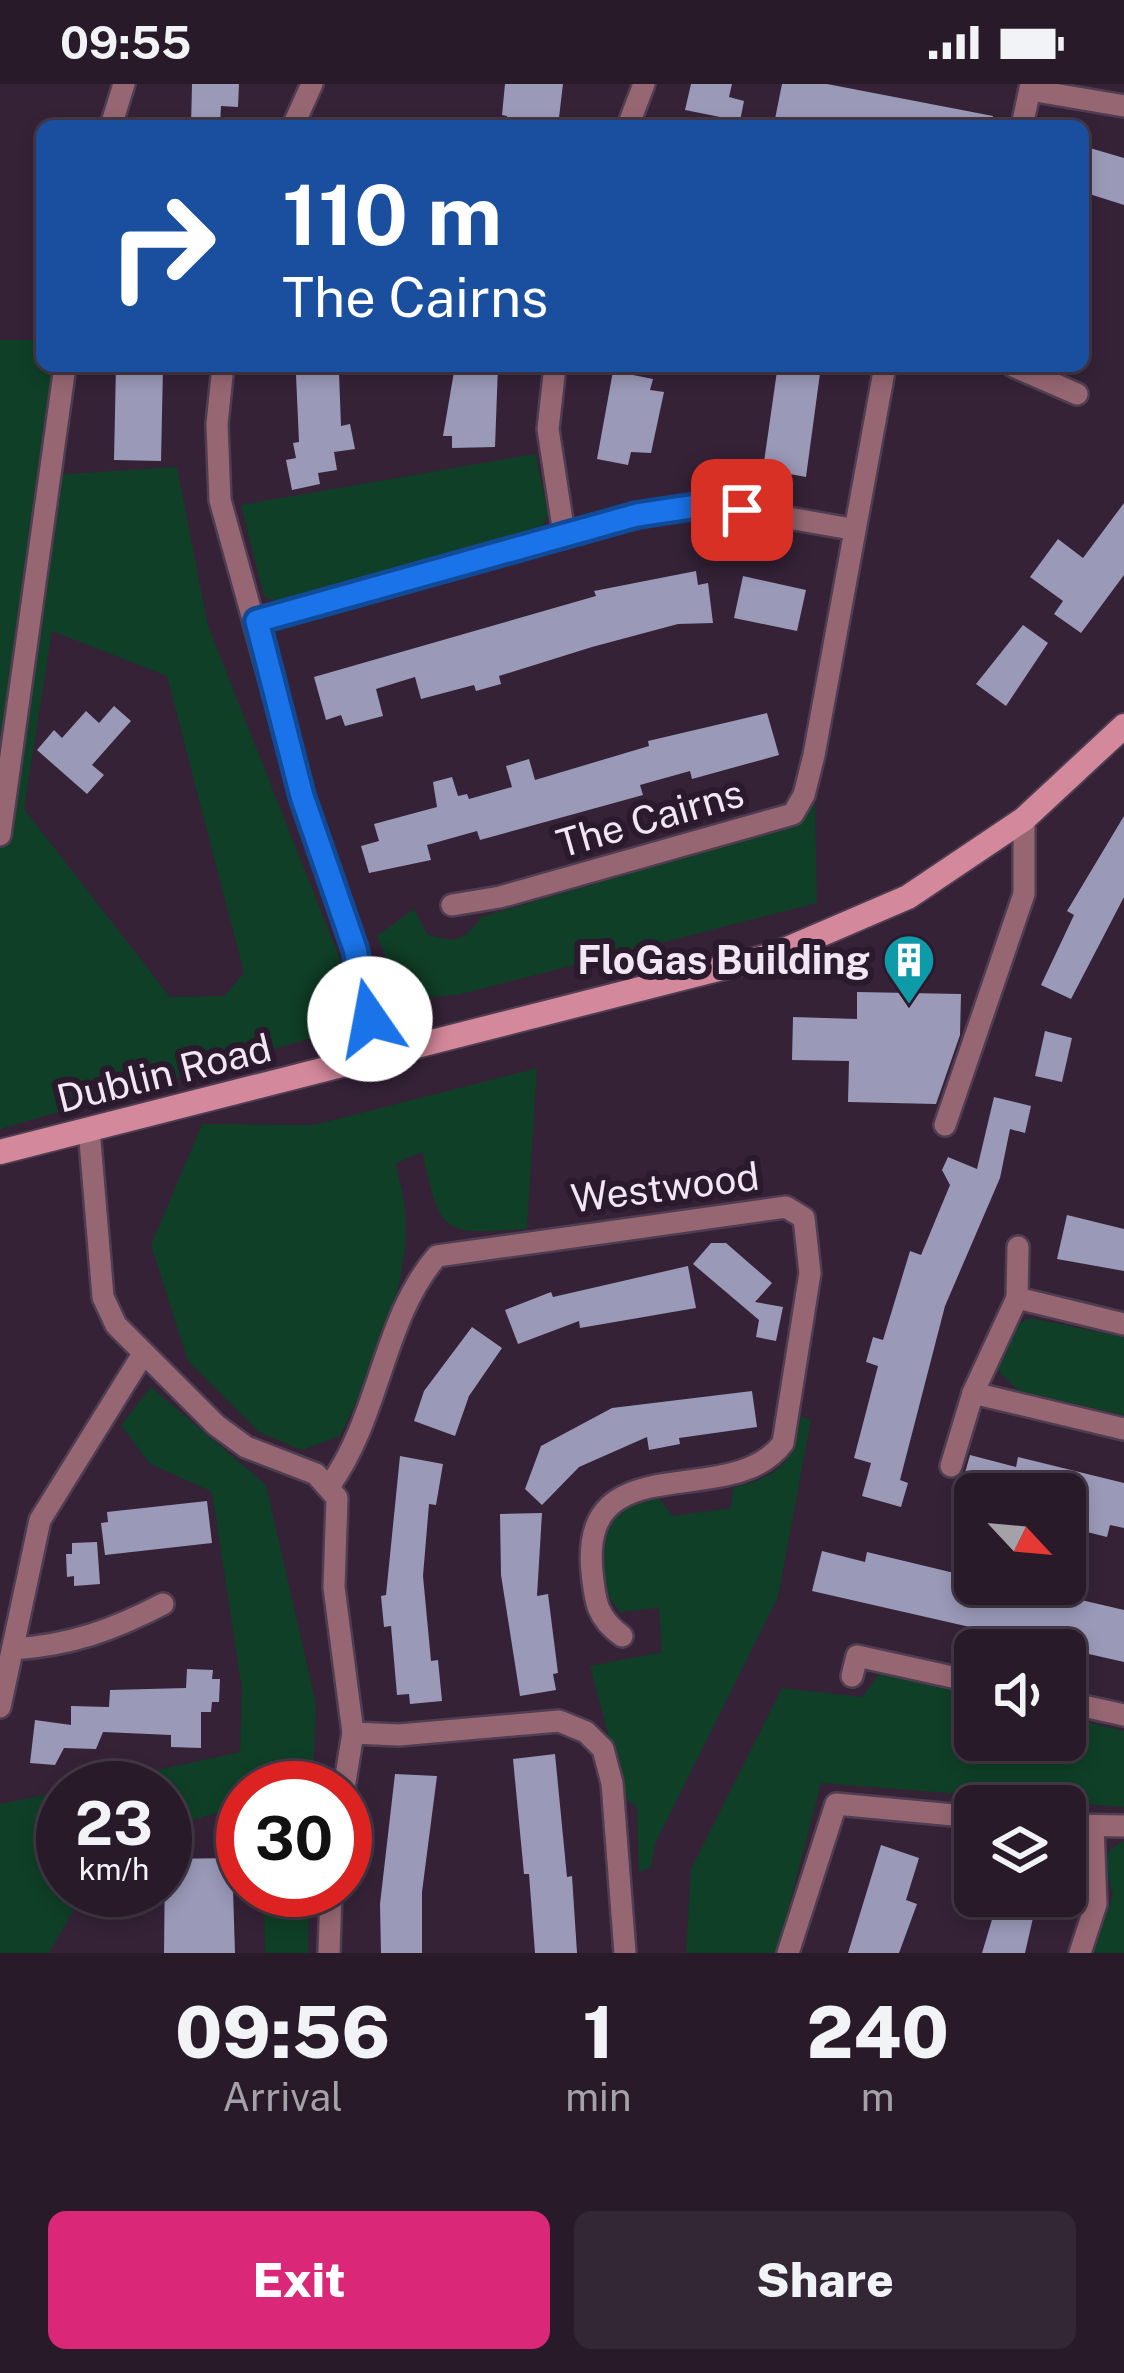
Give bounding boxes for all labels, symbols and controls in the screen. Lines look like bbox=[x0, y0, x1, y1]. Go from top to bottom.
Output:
text: 09:55 bbox=[60, 16, 191, 69]
text: 110 m bbox=[282, 165, 502, 264]
icon: right bbox=[84, 168, 240, 324]
text: The Cairns bbox=[282, 266, 548, 329]
pin bbox=[691, 459, 793, 561]
icon: arrive bbox=[709, 477, 775, 543]
street label: The Cairns bbox=[551, 769, 749, 867]
building icon: FloGas Building bbox=[881, 932, 937, 1006]
place label: FloGas Building bbox=[577, 937, 870, 983]
position arrow bbox=[307, 956, 433, 1082]
street label: Dublin Road bbox=[52, 1024, 276, 1122]
street label: Westwood bbox=[568, 1153, 762, 1221]
north arrow bbox=[954, 1473, 1086, 1605]
map controls bbox=[954, 1473, 1086, 1917]
button: sound bbox=[954, 1629, 1086, 1761]
speed limit sign: 30 bbox=[216, 1761, 372, 1917]
button: layers bbox=[954, 1785, 1086, 1917]
text: 23 bbox=[75, 1788, 153, 1859]
text: km/h bbox=[79, 1851, 149, 1887]
text: 09:56 bbox=[175, 1990, 390, 2074]
text: 1 bbox=[583, 1990, 614, 2074]
text: 240 bbox=[806, 1990, 949, 2074]
text: Arrival bbox=[222, 2074, 343, 2120]
text: min bbox=[565, 2074, 631, 2120]
text: m bbox=[861, 2074, 895, 2120]
button: Exit bbox=[48, 2211, 550, 2349]
button: Share bbox=[574, 2211, 1076, 2349]

